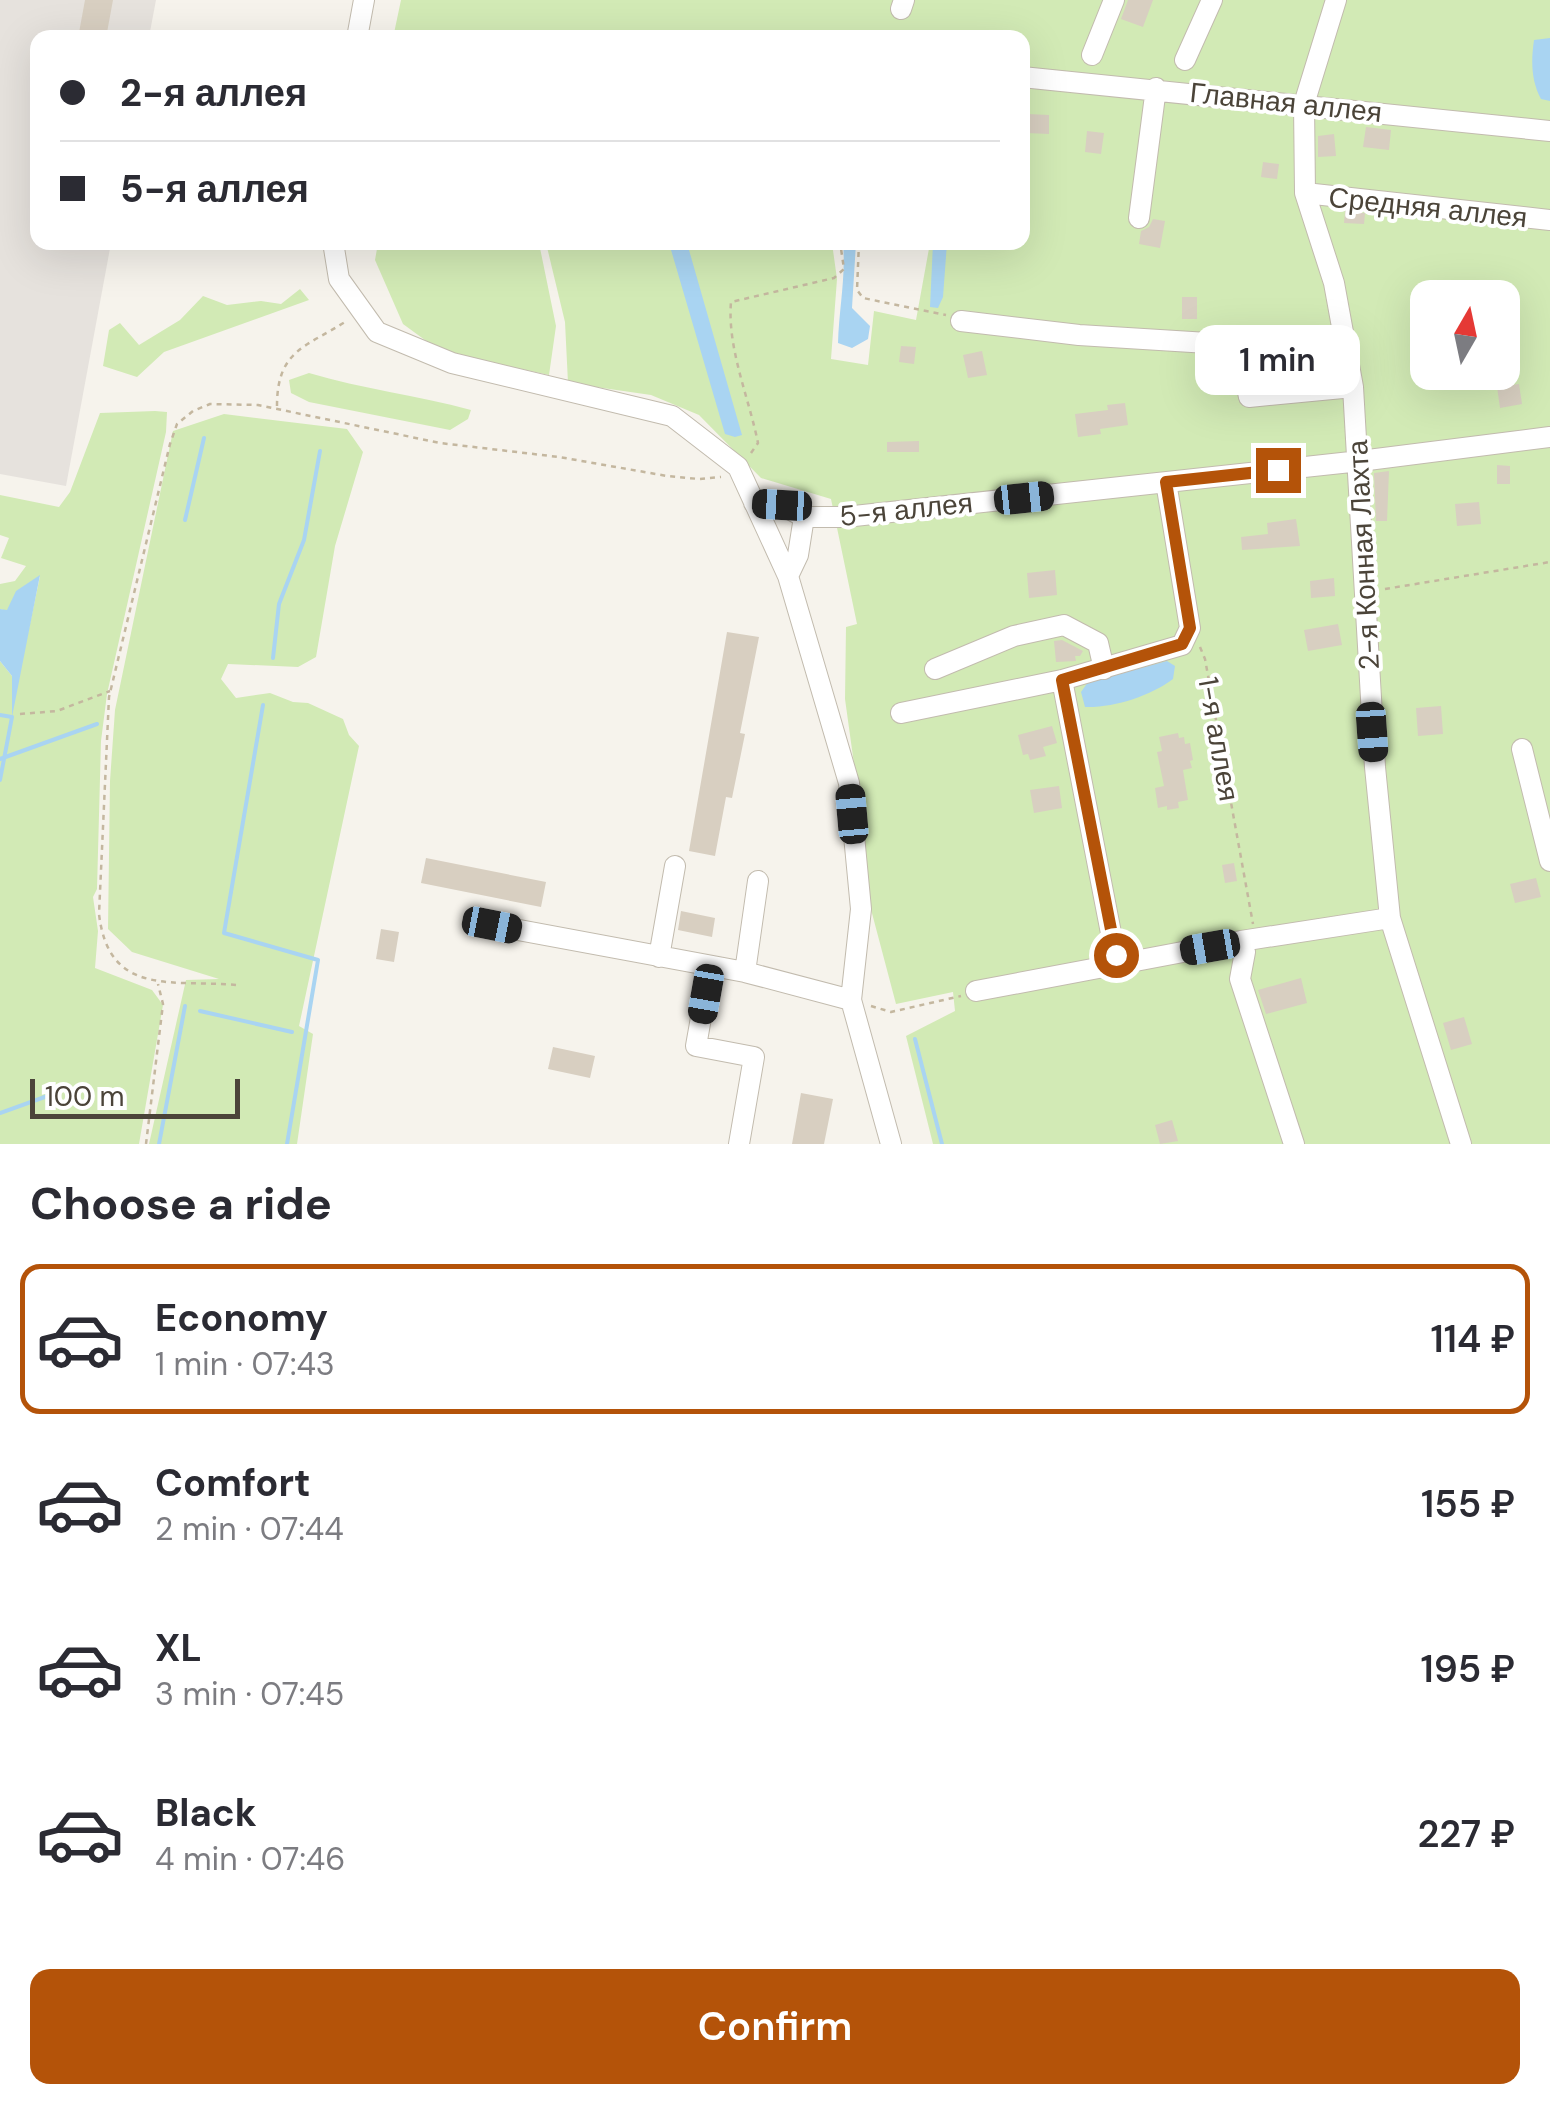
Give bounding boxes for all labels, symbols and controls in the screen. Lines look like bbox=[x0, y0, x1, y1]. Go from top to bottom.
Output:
text: 2-я аллея bbox=[120, 68, 307, 118]
street label: Главная аллея bbox=[1188, 74, 1384, 131]
text: 5-я аллея bbox=[120, 164, 309, 214]
street label: Средняя аллея bbox=[1327, 179, 1529, 236]
north arrow bbox=[1410, 280, 1520, 390]
map controls bbox=[1410, 280, 1520, 390]
callout: 1 min bbox=[1196, 325, 1360, 395]
text: 1 min bbox=[1239, 339, 1316, 381]
street label: 2-я Конная Лахта bbox=[1339, 438, 1388, 671]
route end bbox=[1256, 448, 1301, 493]
car bbox=[993, 480, 1055, 516]
street label: 5-я аллея bbox=[838, 484, 975, 535]
car bbox=[751, 488, 813, 522]
street label: 1-я аллея bbox=[1189, 674, 1248, 804]
car bbox=[1355, 701, 1389, 763]
car bbox=[834, 783, 870, 845]
car bbox=[460, 905, 524, 945]
car bbox=[1178, 927, 1242, 967]
route start bbox=[1094, 933, 1139, 978]
car bbox=[686, 962, 726, 1026]
scale bar bbox=[30, 1074, 240, 1118]
text: 100 m bbox=[45, 1078, 124, 1115]
text: Choose a ride bbox=[30, 1174, 332, 1233]
text: Economy bbox=[155, 1293, 328, 1343]
icon: car bbox=[35, 1294, 125, 1384]
text: 114 ₽ bbox=[1431, 1314, 1515, 1364]
text: 1 min · 07:43 bbox=[155, 1343, 335, 1385]
text: Comfort bbox=[155, 1458, 311, 1508]
icon: car bbox=[35, 1459, 125, 1549]
text: 155 ₽ bbox=[1421, 1479, 1515, 1529]
text: 2 min · 07:44 bbox=[155, 1508, 344, 1550]
text: XL bbox=[155, 1623, 202, 1673]
icon: car bbox=[35, 1624, 125, 1714]
text: 195 ₽ bbox=[1420, 1644, 1515, 1694]
text: 3 min · 07:45 bbox=[155, 1673, 344, 1715]
text: Black bbox=[155, 1788, 257, 1838]
icon: car bbox=[35, 1789, 125, 1879]
text: 227 ₽ bbox=[1417, 1809, 1515, 1859]
text: 4 min · 07:46 bbox=[155, 1838, 345, 1880]
button: Confirm bbox=[30, 1969, 1520, 2084]

